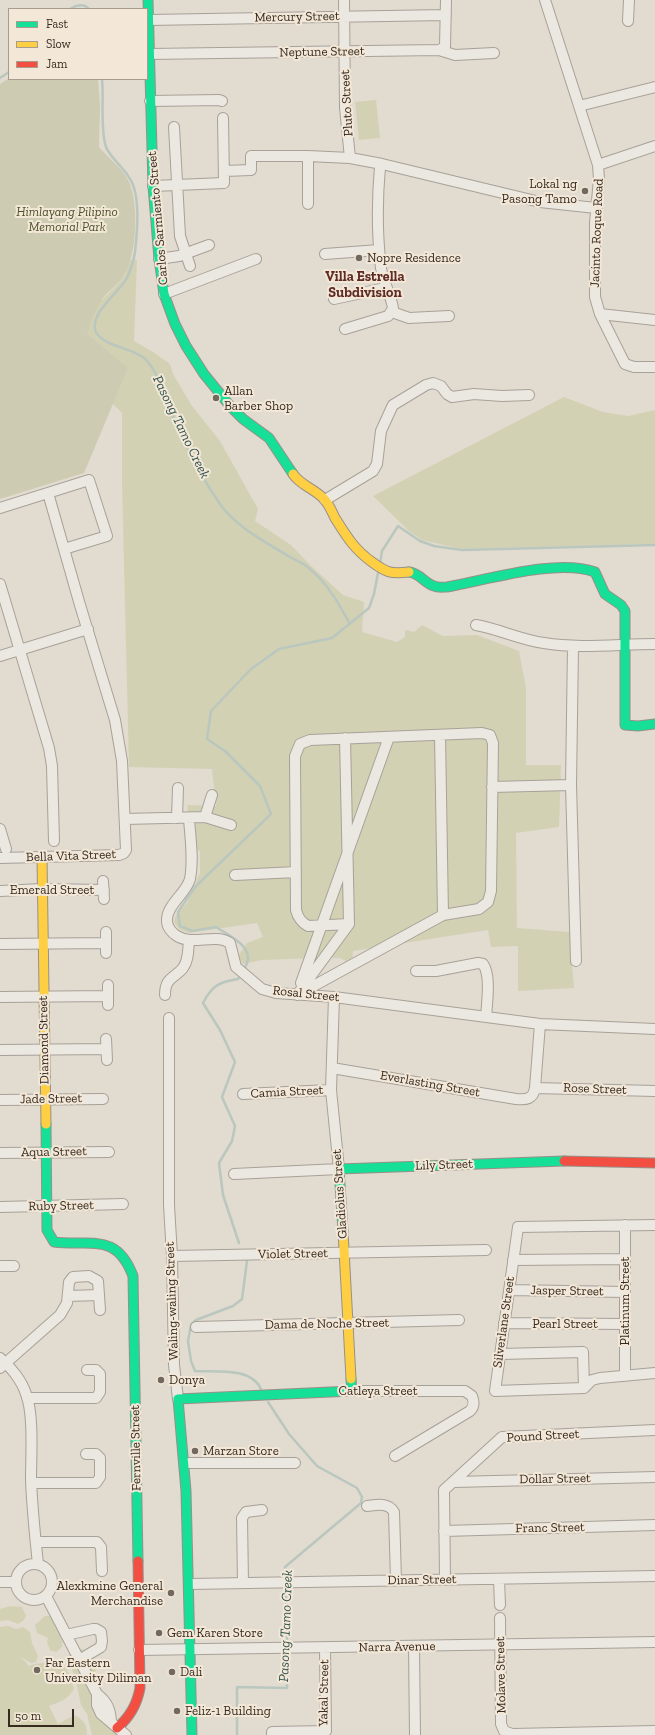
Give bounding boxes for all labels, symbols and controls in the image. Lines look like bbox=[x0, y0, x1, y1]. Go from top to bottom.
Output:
legend bbox=[8, 8, 148, 80]
street label: Mercury Street bbox=[254, 8, 340, 26]
text: Fast bbox=[46, 17, 68, 31]
text: Slow bbox=[46, 37, 71, 51]
street label: Neptune Street bbox=[279, 43, 365, 61]
text: Jam bbox=[46, 57, 67, 71]
street label: Pluto Street bbox=[337, 69, 357, 137]
street label: Carlos Sarmiento Street bbox=[144, 150, 172, 286]
place label: Lokal ng Pasong Tamo bbox=[502, 176, 577, 207]
street label: Jacinto Roque Road bbox=[587, 178, 607, 288]
marker: Lokal ng Pasong Tamo bbox=[580, 186, 590, 196]
park label: Himlayang Pilipino Memorial Park bbox=[16, 204, 118, 235]
place label: Nopre Residence bbox=[367, 250, 461, 266]
marker: Nopre Residence bbox=[354, 253, 364, 263]
district label: Villa Estrella Subdivision bbox=[325, 269, 405, 302]
water label: Pasong Tamo Creek bbox=[149, 373, 213, 481]
place label: Allan Barber Shop bbox=[224, 383, 293, 414]
marker: Allan Barber Shop bbox=[211, 393, 221, 403]
street label: Bella Vita Street bbox=[26, 847, 116, 865]
street label: Emerald Street bbox=[10, 882, 94, 898]
street label: Rosal Street bbox=[272, 983, 340, 1005]
street label: Diamond Street bbox=[35, 995, 53, 1085]
street label: Everlasting Street bbox=[379, 1068, 481, 1100]
street label: Rose Street bbox=[563, 1080, 627, 1098]
street label: Camia Street bbox=[250, 1082, 324, 1102]
street label: Jade Street bbox=[20, 1091, 82, 1107]
street label: Aqua Street bbox=[21, 1144, 87, 1160]
street label: Gladiolus Street bbox=[329, 1149, 351, 1239]
street label: Lily Street bbox=[415, 1156, 473, 1174]
street label: Ruby Street bbox=[28, 1198, 94, 1214]
street label: Waling-waling Street bbox=[162, 1241, 182, 1361]
street label: Violet Street bbox=[258, 1246, 328, 1262]
street label: Platinum Street bbox=[617, 1257, 633, 1345]
street label: Silverlane Street bbox=[490, 1275, 518, 1369]
street label: Jasper Street bbox=[530, 1283, 604, 1299]
street label: Dama de Noche Street bbox=[265, 1315, 389, 1333]
street label: Pearl Street bbox=[532, 1316, 598, 1332]
place label: Donya bbox=[169, 1372, 205, 1388]
marker: Donya bbox=[156, 1375, 166, 1385]
street label: Catleya Street bbox=[339, 1383, 417, 1399]
street label: Fernville Street bbox=[127, 1405, 145, 1491]
street label: Pound Street bbox=[506, 1426, 580, 1446]
place label: Marzan Store bbox=[203, 1443, 279, 1459]
marker: Marzan Store bbox=[190, 1446, 200, 1456]
street label: Dollar Street bbox=[519, 1471, 591, 1487]
street label: Franc Street bbox=[515, 1520, 585, 1536]
water label: Pasong Tamo Creek bbox=[276, 1570, 296, 1682]
street label: Dinar Street bbox=[387, 1572, 457, 1588]
place label: Alexkmine General Merchandise bbox=[56, 1578, 163, 1609]
marker: Alexkmine General Merchandise bbox=[166, 1588, 176, 1598]
place label: Gem Karen Store bbox=[167, 1625, 263, 1641]
marker: Gem Karen Store bbox=[154, 1628, 164, 1638]
street label: Molave Street bbox=[493, 1636, 509, 1714]
street label: Narra Avenue bbox=[358, 1639, 436, 1655]
place label: Far Eastern University Diliman bbox=[45, 1655, 152, 1686]
street label: Yakal Street bbox=[316, 1659, 332, 1727]
place label: Dali bbox=[180, 1664, 202, 1680]
marker: Far Eastern University Diliman bbox=[32, 1665, 42, 1675]
marker: Dali bbox=[167, 1667, 177, 1677]
scale bar bbox=[10, 1701, 76, 1727]
place label: Feliz-1 Building bbox=[185, 1703, 271, 1719]
marker: Feliz-1 Building bbox=[172, 1706, 182, 1716]
text: 50 m bbox=[15, 1709, 41, 1723]

